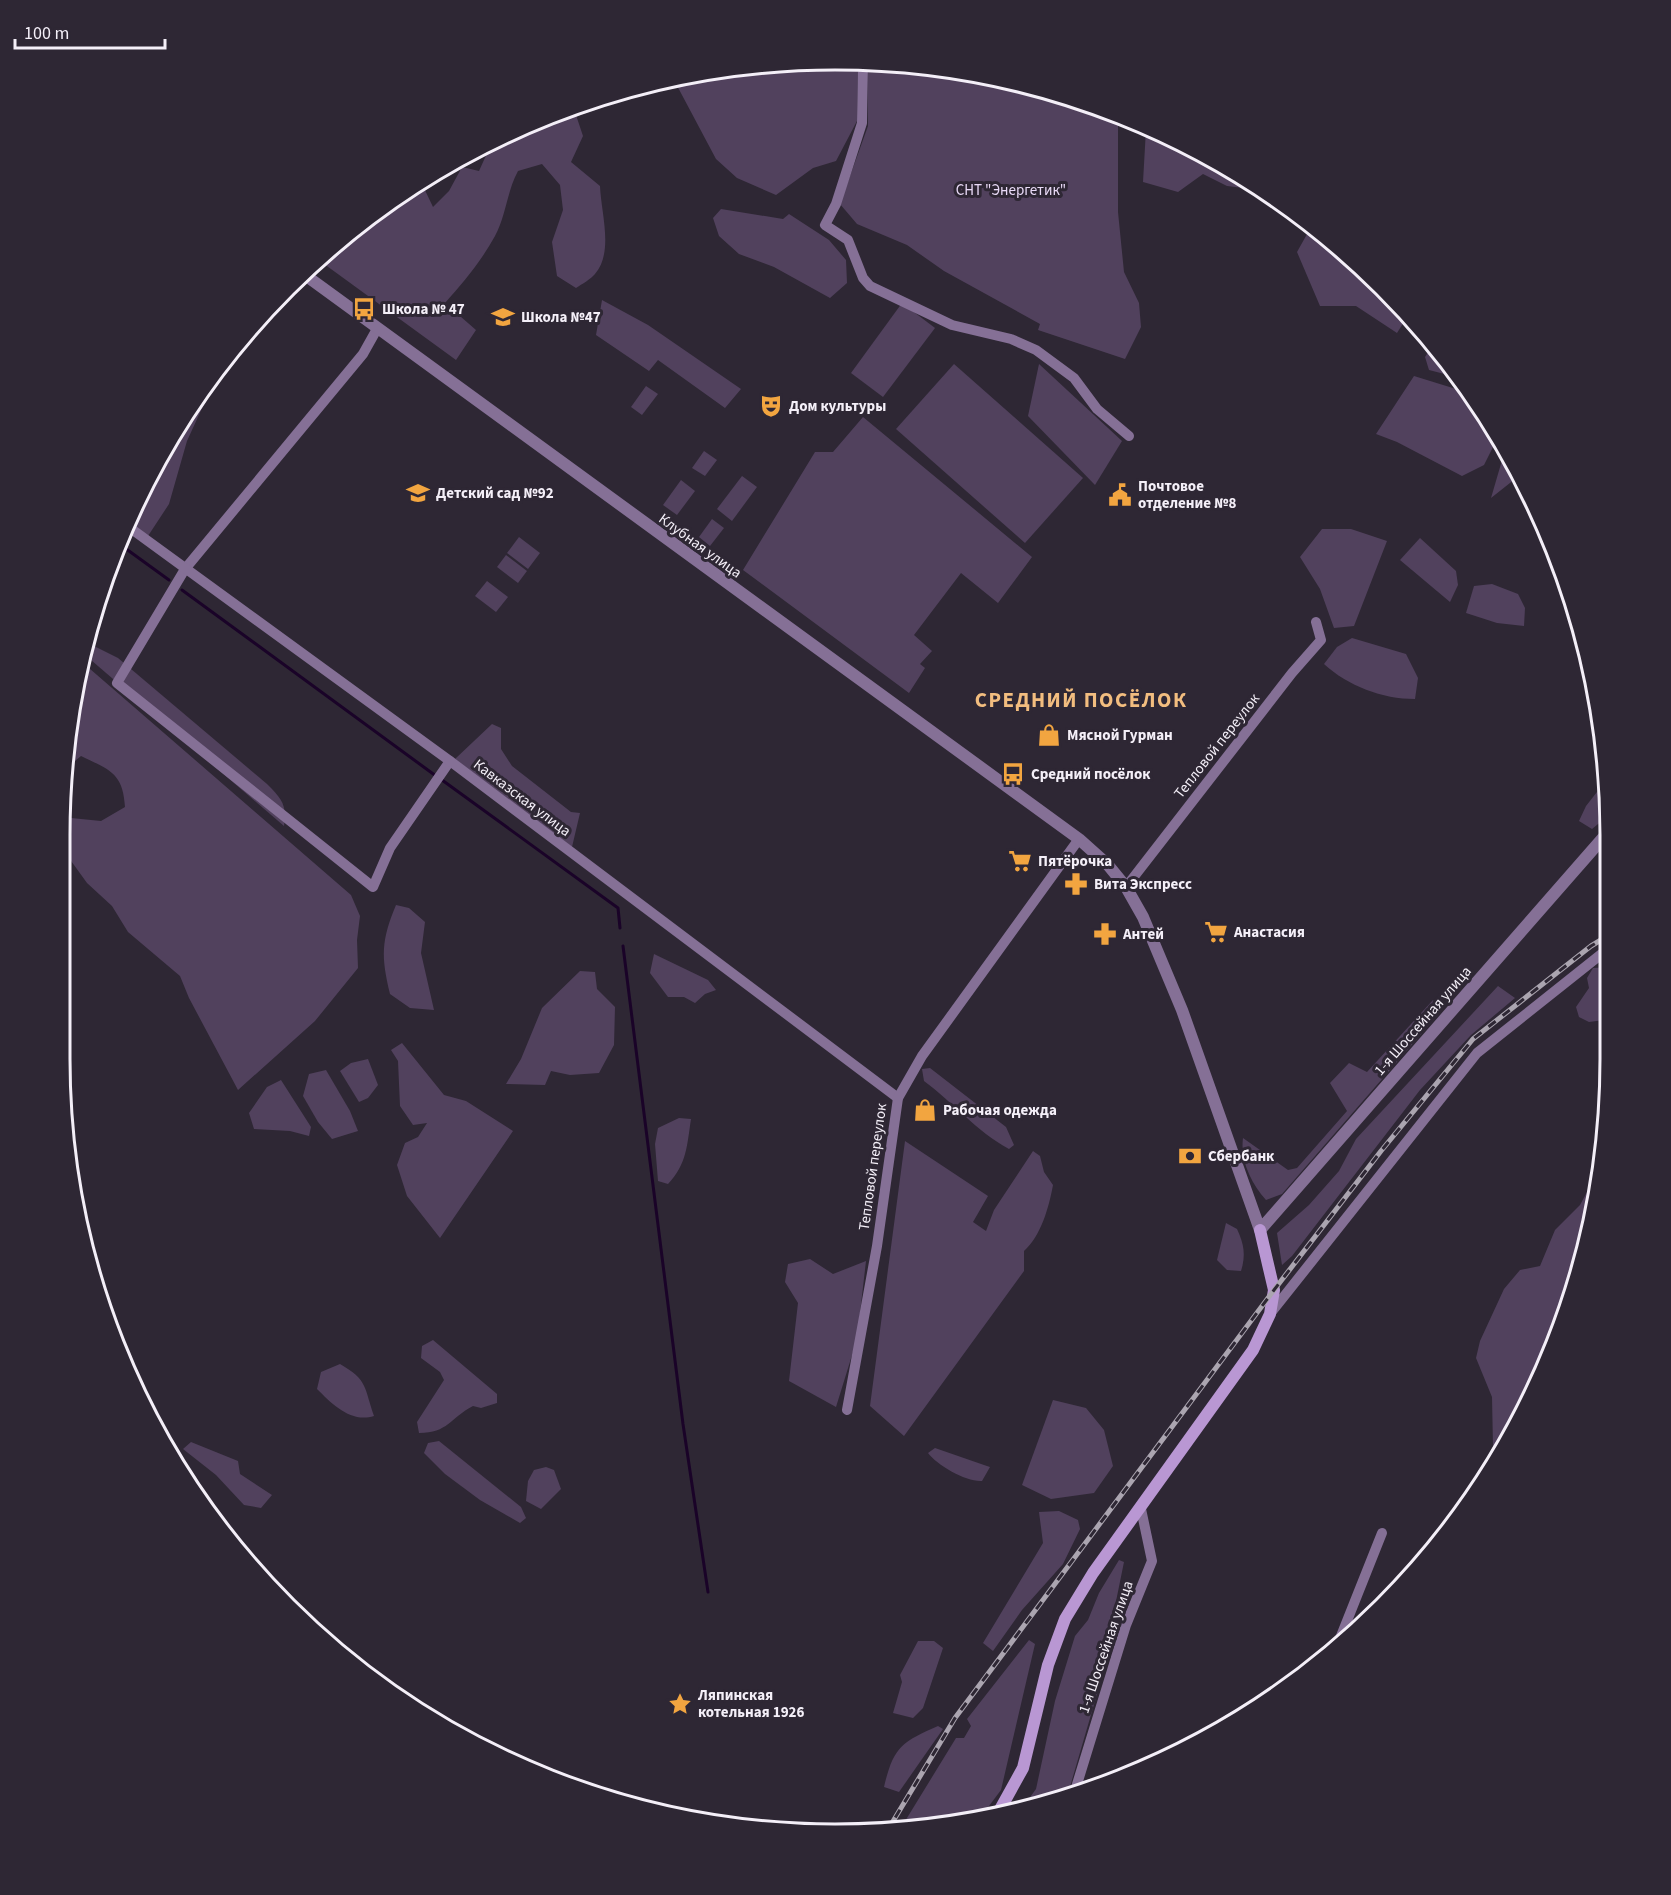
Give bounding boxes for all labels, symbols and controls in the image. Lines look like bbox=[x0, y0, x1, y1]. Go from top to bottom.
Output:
scale bar bbox=[15, 12, 165, 50]
text: 100 m bbox=[24, 21, 69, 46]
park label: СНТ "Энергетик" bbox=[956, 180, 1066, 201]
bus stop icon: Школа № 47 bbox=[351, 296, 377, 322]
place label: Школа № 47 bbox=[382, 299, 465, 320]
school or university icon: Школа №47 bbox=[490, 304, 516, 330]
place label: Школа №47 bbox=[521, 307, 601, 328]
theatre icon: Дом культуры bbox=[758, 393, 784, 419]
place label: Дом культуры bbox=[789, 396, 886, 417]
place label: Почтовое отделение №8 bbox=[1138, 476, 1237, 514]
school or university icon: Детский сад №92 bbox=[405, 480, 431, 506]
public building icon: Почтовое отделение №8 bbox=[1107, 482, 1133, 508]
place label: Детский сад №92 bbox=[436, 483, 554, 504]
street label: Клубная улица bbox=[654, 509, 746, 583]
district label: СРЕДНИЙ ПОСЁЛОК bbox=[975, 685, 1187, 715]
street label: Тепловой переулок bbox=[1169, 689, 1265, 803]
shop icon: Мясной Гурман bbox=[1036, 722, 1062, 748]
place label: Мясной Гурман bbox=[1067, 725, 1173, 746]
street label: Кавказская улица bbox=[469, 754, 575, 842]
bus stop icon: Средний посёлок bbox=[1000, 761, 1026, 787]
place label: Средний посёлок bbox=[1031, 764, 1151, 785]
supermarket icon: Пятёрочка bbox=[1007, 848, 1033, 874]
place label: Пятёрочка bbox=[1038, 851, 1112, 872]
pharmacy icon: Вита Экспресс bbox=[1063, 871, 1089, 897]
place label: Вита Экспресс bbox=[1094, 874, 1192, 895]
supermarket icon: Анастасия bbox=[1203, 919, 1229, 945]
pharmacy icon: Антей bbox=[1092, 921, 1118, 947]
place label: Анастасия bbox=[1233, 922, 1305, 943]
place label: Антей bbox=[1122, 924, 1164, 945]
street label: 1-я Шоссейная улица bbox=[1369, 962, 1477, 1080]
shop icon: Рабочая одежда bbox=[912, 1097, 938, 1123]
place label: Рабочая одежда bbox=[943, 1100, 1057, 1121]
street label: Тепловой переулок bbox=[854, 1102, 892, 1232]
bank icon: Сбербанк bbox=[1177, 1143, 1203, 1169]
place label: Сбербанк bbox=[1208, 1146, 1275, 1167]
street label: 1-я Шоссейная улица bbox=[1073, 1578, 1139, 1716]
place label: Ляпинская котельная 1926 bbox=[697, 1685, 805, 1723]
place icon: Ляпинская котельная 1926 bbox=[667, 1691, 693, 1717]

